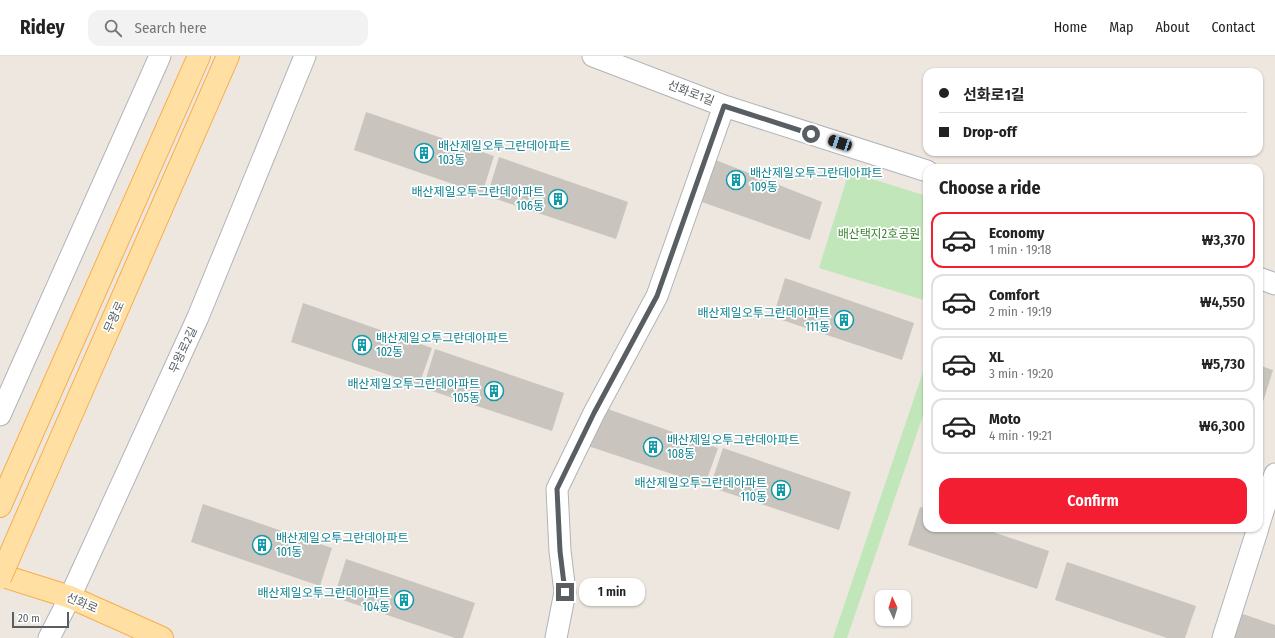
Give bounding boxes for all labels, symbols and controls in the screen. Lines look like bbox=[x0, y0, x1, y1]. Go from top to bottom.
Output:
search box bbox=[88, 10, 368, 46]
text: Ridey bbox=[20, 16, 64, 39]
icon: search bbox=[102, 17, 124, 39]
text: Search here bbox=[134, 19, 207, 37]
text: Home bbox=[1054, 19, 1087, 36]
text: Map bbox=[1109, 19, 1133, 36]
text: About bbox=[1155, 19, 1190, 36]
text: Contact bbox=[1212, 19, 1255, 36]
street label: 선화로1길 bbox=[666, 78, 716, 108]
text: 선화로1길 bbox=[963, 86, 1025, 104]
text: Drop-off bbox=[963, 123, 1017, 141]
route start bbox=[802, 125, 820, 143]
car bbox=[827, 134, 853, 152]
place label: 배산제일오투그란데아파트 103동 bbox=[438, 139, 570, 167]
building icon: 배산제일오투그란데아파트 103동 bbox=[413, 142, 435, 164]
place label: 배산제일오투그란데아파트 109동 bbox=[750, 166, 882, 194]
building icon: 배산제일오투그란데아파트 109동 bbox=[725, 169, 747, 191]
text: Choose a ride bbox=[939, 177, 1041, 199]
place label: 배산제일오투그란데아파트 106동 bbox=[412, 185, 544, 213]
building icon: 배산제일오투그란데아파트 106동 bbox=[547, 188, 569, 210]
icon: car bbox=[941, 222, 977, 258]
text: Economy bbox=[989, 224, 1044, 242]
park label: 배산택지2호공원 bbox=[838, 227, 920, 241]
text: ₩3,370 bbox=[1202, 231, 1245, 249]
text: 1 min · 19:18 bbox=[989, 242, 1051, 257]
icon: car bbox=[941, 284, 977, 320]
text: Comfort bbox=[989, 286, 1040, 304]
text: ₩4,550 bbox=[1200, 293, 1245, 311]
street label: 무왕로 bbox=[101, 299, 127, 335]
text: 2 min · 19:19 bbox=[989, 304, 1052, 319]
place label: 배산제일오투그란데아파트 111동 bbox=[698, 306, 830, 334]
building icon: 배산제일오투그란데아파트 111동 bbox=[833, 309, 855, 331]
street label: 무왕로2길 bbox=[166, 325, 200, 375]
place label: 배산제일오투그란데아파트 102동 bbox=[376, 331, 508, 359]
building icon: 배산제일오투그란데아파트 102동 bbox=[351, 334, 373, 356]
icon: car bbox=[941, 346, 977, 382]
text: XL bbox=[989, 348, 1004, 366]
text: ₩5,730 bbox=[1202, 355, 1245, 373]
text: 3 min · 19:20 bbox=[989, 366, 1054, 381]
place label: 배산제일오투그란데아파트 105동 bbox=[348, 377, 480, 405]
building icon: 배산제일오투그란데아파트 105동 bbox=[483, 380, 505, 402]
icon: car bbox=[941, 408, 977, 444]
text: Moto bbox=[989, 410, 1021, 428]
text: ₩6,300 bbox=[1199, 417, 1245, 435]
text: 4 min · 19:21 bbox=[989, 428, 1052, 443]
place label: 배산제일오투그란데아파트 108동 bbox=[667, 433, 799, 461]
building icon: 배산제일오투그란데아파트 108동 bbox=[642, 436, 664, 458]
place label: 배산제일오투그란데아파트 110동 bbox=[635, 476, 767, 504]
button: Confirm bbox=[939, 478, 1247, 524]
building icon: 배산제일오투그란데아파트 110동 bbox=[770, 479, 792, 501]
place label: 배산제일오투그란데아파트 101동 bbox=[276, 531, 408, 559]
building icon: 배산제일오투그란데아파트 101동 bbox=[251, 534, 273, 556]
callout: 1 min bbox=[579, 578, 645, 606]
route end bbox=[556, 583, 574, 601]
text: 1 min bbox=[598, 584, 626, 599]
place label: 배산제일오투그란데아파트 104동 bbox=[258, 586, 390, 614]
building icon: 배산제일오투그란데아파트 104동 bbox=[393, 589, 415, 611]
street label: 선화로 bbox=[64, 590, 100, 616]
north arrow bbox=[875, 590, 911, 626]
map controls bbox=[875, 590, 911, 626]
scale bar bbox=[12, 610, 69, 629]
text: 20 m bbox=[18, 612, 40, 625]

